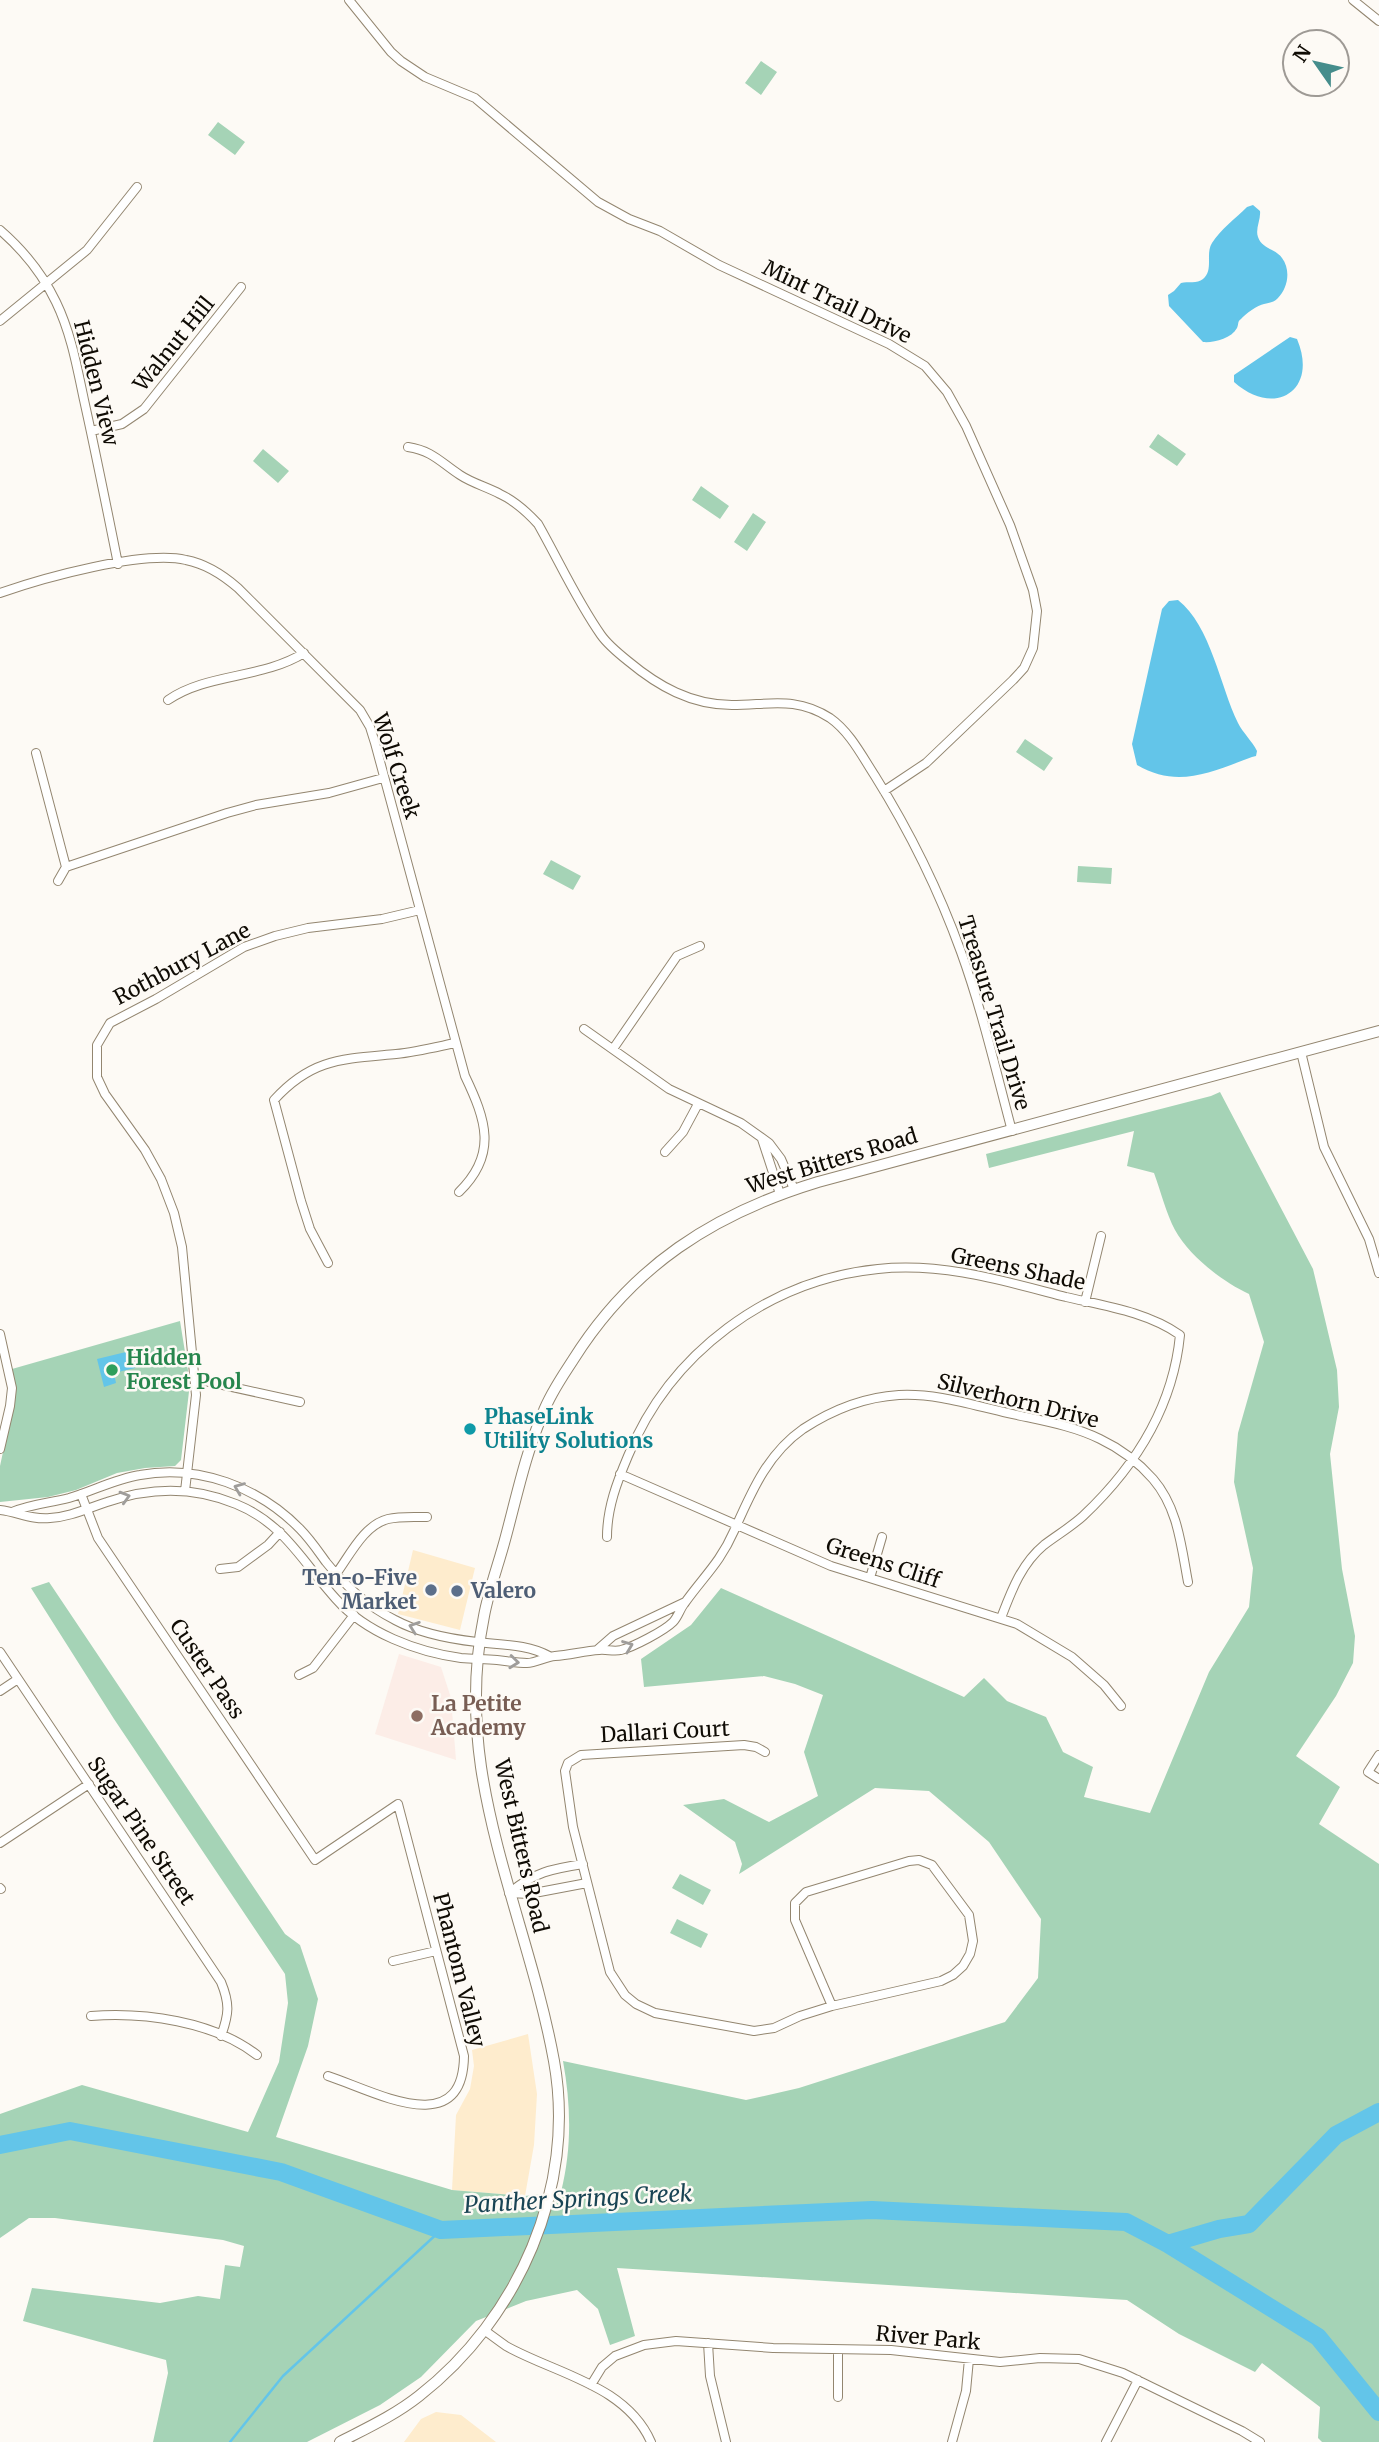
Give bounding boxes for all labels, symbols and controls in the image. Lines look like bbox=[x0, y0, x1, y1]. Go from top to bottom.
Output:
north arrow bbox=[1281, 28, 1351, 98]
text: N bbox=[1288, 41, 1316, 66]
street label: Mint Trail Drive bbox=[758, 254, 916, 349]
street label: Walnut Hill bbox=[127, 290, 220, 397]
street label: Hidden View bbox=[68, 317, 125, 449]
street label: Wolf Creek bbox=[366, 709, 426, 823]
street label: Treasure Trail Drive bbox=[952, 912, 1037, 1113]
street label: Rothbury Lane bbox=[109, 916, 255, 1011]
street label: West Bitters Road bbox=[742, 1122, 921, 1200]
street label: Greens Shade bbox=[948, 1241, 1088, 1296]
place label: Hidden Forest Pool bbox=[126, 1344, 242, 1395]
marker: Hidden Forest Pool bbox=[104, 1362, 120, 1378]
street label: Silverhorn Drive bbox=[934, 1367, 1102, 1434]
place label: PhaseLink Utility Solutions bbox=[484, 1403, 654, 1454]
marker: PhaseLink Utility Solutions bbox=[462, 1421, 478, 1437]
one-way arrow bbox=[234, 1482, 246, 1496]
one-way arrow bbox=[119, 1490, 131, 1505]
street label: Greens Cliff bbox=[823, 1531, 945, 1594]
place label: Ten-o-Five Market bbox=[302, 1564, 418, 1615]
place label: Valero bbox=[470, 1577, 536, 1604]
marker: Ten-o-Five Market bbox=[423, 1582, 439, 1598]
marker: Valero bbox=[449, 1583, 465, 1599]
street label: Custer Pass bbox=[164, 1613, 251, 1724]
one-way arrow bbox=[408, 1621, 420, 1635]
one-way arrow bbox=[621, 1640, 633, 1654]
one-way arrow bbox=[508, 1654, 520, 1669]
place label: La Petite Academy bbox=[430, 1690, 526, 1741]
marker: La Petite Academy bbox=[409, 1708, 425, 1724]
street label: Dallari Court bbox=[600, 1715, 730, 1748]
street label: Sugar Pine Street bbox=[82, 1751, 201, 1910]
street label: West Bitters Road bbox=[488, 1755, 555, 1936]
street label: Phantom Valley bbox=[427, 1890, 492, 2051]
water label: Panther Springs Creek bbox=[463, 2178, 693, 2219]
street label: River Park bbox=[875, 2319, 982, 2356]

